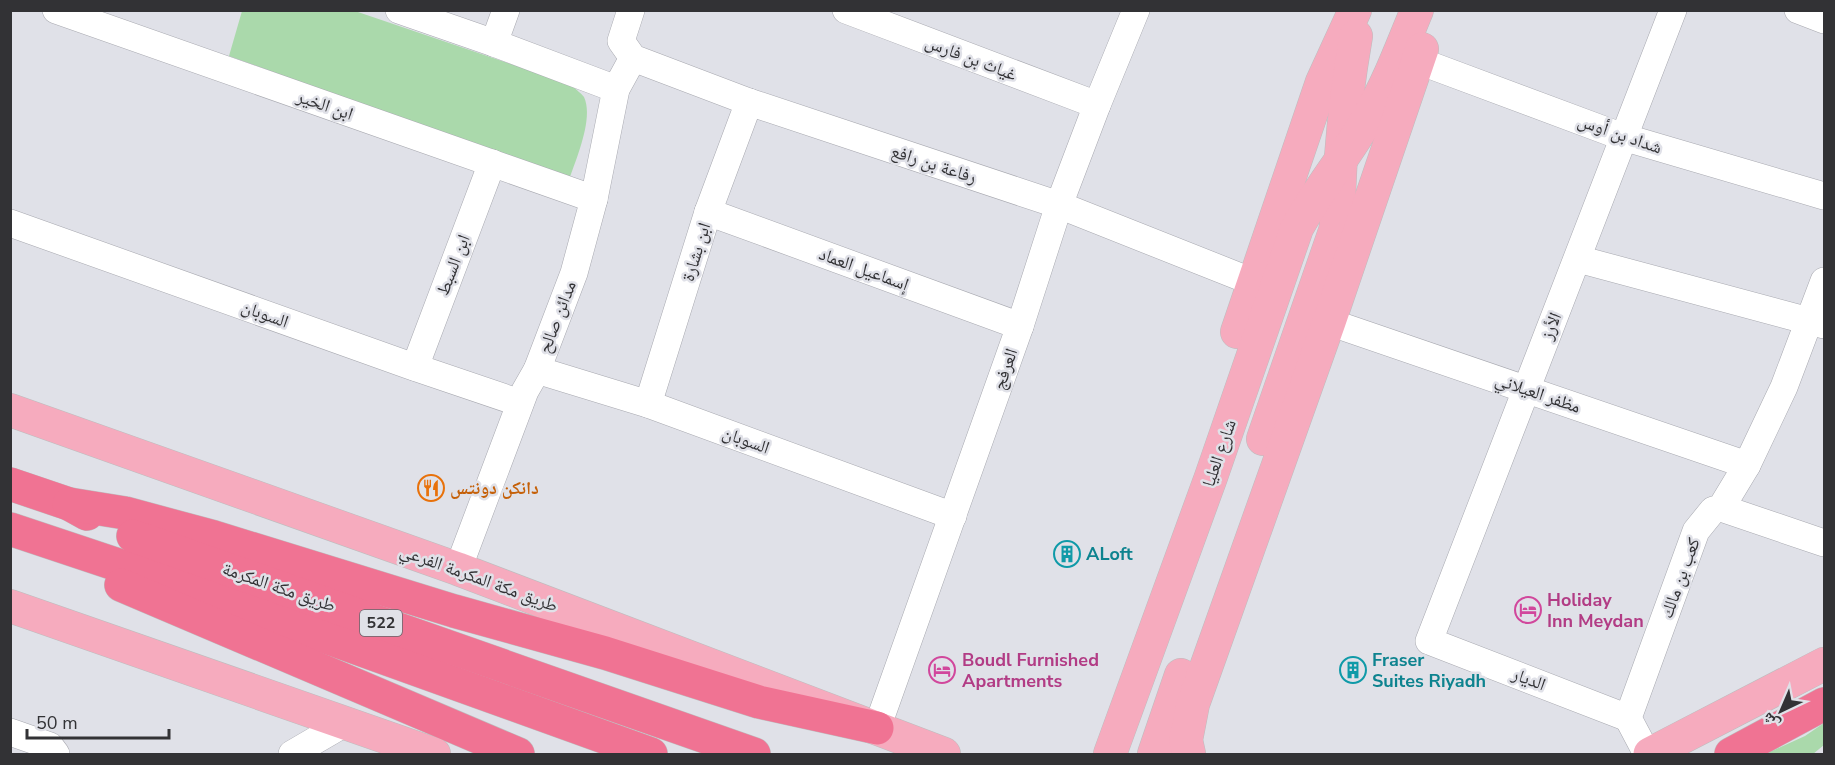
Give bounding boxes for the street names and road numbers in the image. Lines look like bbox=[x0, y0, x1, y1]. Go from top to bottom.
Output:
street label: غياث بن فارس bbox=[922, 30, 1020, 86]
street label: ابن الخير bbox=[293, 84, 356, 126]
street label: شداد بن أوس bbox=[1575, 108, 1665, 160]
street label: رفاعة بن رافع bbox=[888, 139, 980, 189]
street label: ابن بشارة bbox=[676, 220, 716, 284]
street label: ابن السبط bbox=[430, 231, 476, 299]
street label: إسماعيل العماد bbox=[816, 242, 912, 296]
street label: مدائن صالح bbox=[532, 277, 582, 357]
street label: السوبان bbox=[238, 294, 292, 334]
street label: الأرز bbox=[1534, 309, 1567, 344]
street label: العرفج bbox=[987, 345, 1023, 393]
street label: مظفر العيلاني bbox=[1491, 367, 1584, 421]
street label: شارع العليا bbox=[1196, 416, 1242, 490]
street label: السوبان bbox=[719, 420, 773, 460]
street label: كعب بن مالك bbox=[1654, 534, 1706, 622]
street label: طريق مكة المكرمة الفرعي bbox=[396, 538, 561, 620]
street label: طريق مكة المكرمة bbox=[219, 556, 339, 618]
road number: 522 bbox=[360, 610, 402, 636]
street label: الديار bbox=[1508, 661, 1549, 696]

